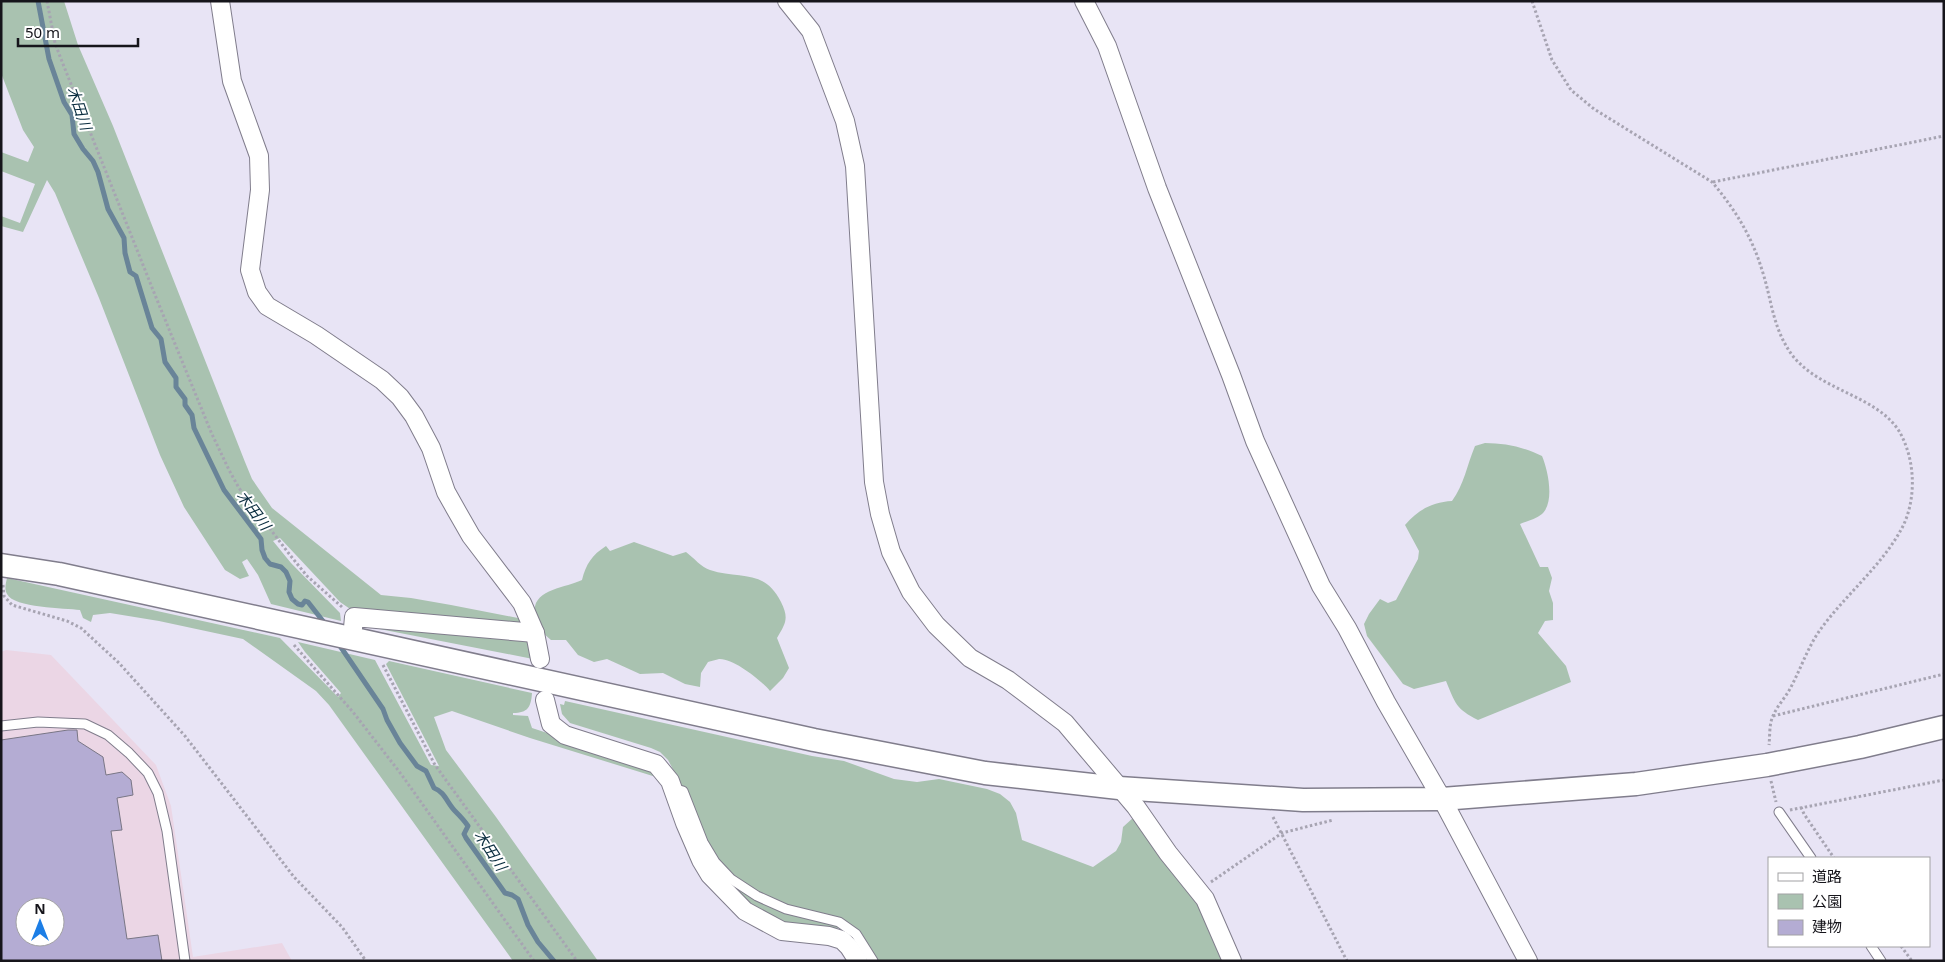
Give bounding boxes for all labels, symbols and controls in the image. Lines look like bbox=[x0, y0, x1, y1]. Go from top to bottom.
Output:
scale bar bbox=[18, 15, 138, 47]
text: 50 m bbox=[25, 22, 60, 42]
water label: 木田川 bbox=[63, 83, 97, 134]
water label: 木田川 bbox=[232, 486, 277, 536]
water label: 木田川 bbox=[470, 826, 513, 876]
legend bbox=[1768, 857, 1930, 947]
text: 道路 bbox=[1812, 866, 1842, 886]
text: 公園 bbox=[1812, 891, 1842, 911]
north arrow bbox=[15, 897, 65, 947]
text: N bbox=[34, 899, 46, 918]
text: 建物 bbox=[1812, 916, 1842, 936]

